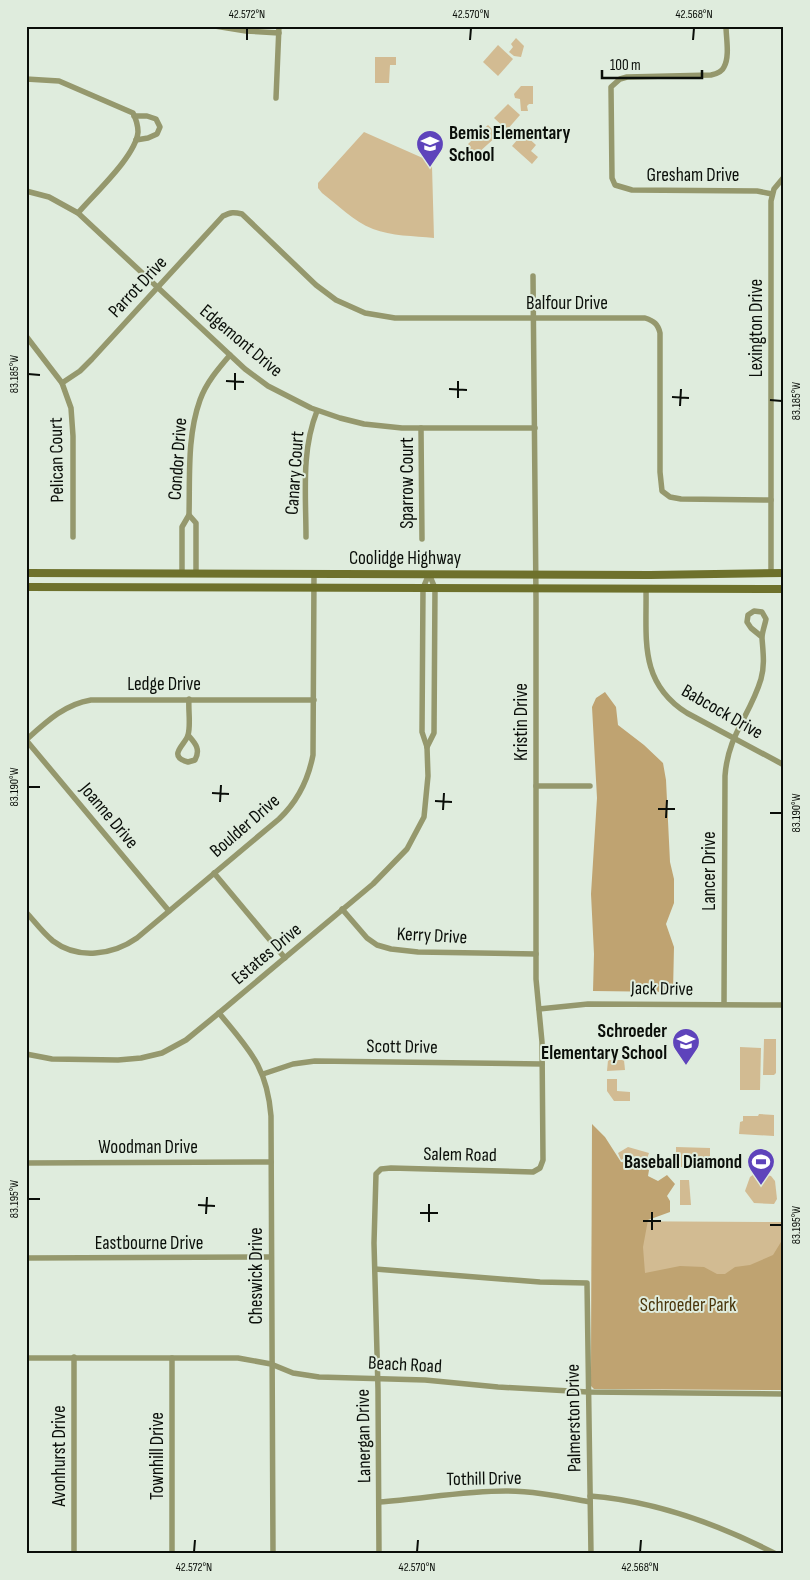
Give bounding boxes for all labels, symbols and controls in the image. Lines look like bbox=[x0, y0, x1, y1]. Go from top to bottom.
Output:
text: 42.572°N bbox=[229, 7, 265, 22]
text: 42.570°N bbox=[453, 7, 489, 22]
text: 42.568°N bbox=[675, 7, 713, 22]
scale bar bbox=[602, 48, 702, 80]
text: 100 m bbox=[610, 56, 641, 75]
place label: Bemis Elementary School bbox=[449, 122, 570, 167]
school or university icon: Bemis Elementary School bbox=[415, 129, 445, 168]
street label: Gresham Drive bbox=[647, 164, 739, 187]
street label: Parrot Drive bbox=[104, 252, 172, 322]
street label: Lexington Drive bbox=[745, 279, 768, 377]
street label: Balfour Drive bbox=[526, 292, 608, 315]
street label: Edgemont Drive bbox=[195, 300, 287, 382]
text: 83.185°W bbox=[7, 355, 22, 393]
text: 83.185°W bbox=[789, 382, 804, 420]
street label: Pelican Court bbox=[45, 417, 69, 503]
street label: Condor Drive bbox=[164, 417, 192, 501]
street label: Canary Court bbox=[281, 430, 309, 516]
street label: Sparrow Court bbox=[396, 437, 419, 529]
street label: Coolidge Highway bbox=[349, 547, 462, 570]
street label: Ledge Drive bbox=[127, 673, 201, 696]
street label: Babcock Drive bbox=[677, 679, 767, 745]
street label: Kristin Drive bbox=[510, 683, 533, 761]
text: 83.190°W bbox=[7, 767, 22, 806]
street label: Joanne Drive bbox=[74, 778, 143, 854]
street label: Boulder Drive bbox=[205, 789, 285, 863]
text: 83.190°W bbox=[789, 793, 804, 832]
street label: Lancer Drive bbox=[698, 831, 721, 911]
street label: Estates Drive bbox=[227, 918, 307, 990]
street label: Kerry Drive bbox=[396, 923, 468, 949]
street label: Jack Drive bbox=[630, 977, 693, 1001]
place label: Schroeder Elementary School bbox=[541, 1020, 667, 1065]
school or university icon: Schroeder Elementary School bbox=[671, 1027, 701, 1066]
street label: Scott Drive bbox=[366, 1035, 438, 1059]
street label: Woodman Drive bbox=[98, 1136, 198, 1159]
street label: Salem Road bbox=[423, 1143, 497, 1167]
sports icon: Baseball Diamond bbox=[746, 1147, 776, 1186]
place label: Baseball Diamond bbox=[624, 1151, 742, 1174]
text: 83.195°W bbox=[7, 1180, 22, 1218]
text: 83.195°W bbox=[789, 1206, 804, 1244]
street label: Cheswick Drive bbox=[245, 1227, 268, 1325]
street label: Eastbourne Drive bbox=[95, 1232, 203, 1255]
park label: Schroeder Park bbox=[640, 1294, 737, 1317]
street label: Beach Road bbox=[368, 1352, 442, 1378]
street label: Palmerston Drive bbox=[562, 1364, 586, 1472]
street label: Lanergan Drive bbox=[352, 1389, 376, 1483]
street label: Avonhurst Drive bbox=[48, 1405, 71, 1508]
street label: Townhill Drive bbox=[146, 1412, 169, 1500]
street label: Tothill Drive bbox=[446, 1467, 522, 1491]
text: 42.572°N bbox=[176, 1560, 212, 1575]
text: 42.570°N bbox=[399, 1560, 435, 1575]
text: 42.568°N bbox=[621, 1560, 659, 1575]

